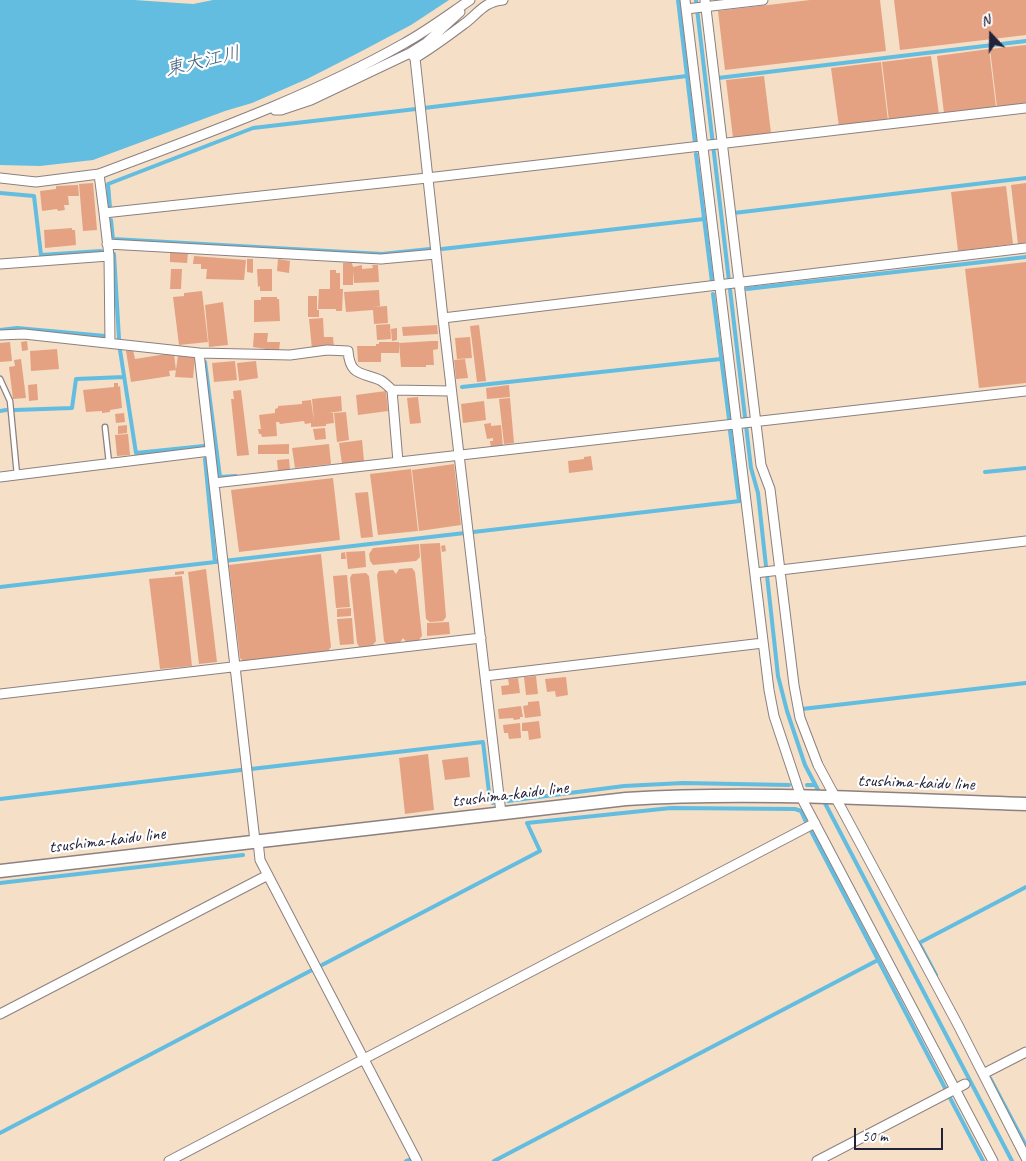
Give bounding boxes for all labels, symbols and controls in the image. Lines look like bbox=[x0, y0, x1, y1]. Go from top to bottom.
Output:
north arrow bbox=[966, 10, 1016, 60]
text: N bbox=[978, 11, 993, 30]
water label: 東大江川 bbox=[163, 42, 243, 82]
street label: tsushima-kaidu line bbox=[857, 770, 975, 796]
street label: tsushima-kaidu line bbox=[451, 777, 569, 813]
street label: tsushima-kaidu line bbox=[48, 823, 166, 859]
scale bar bbox=[856, 1118, 945, 1150]
text: 50 m bbox=[862, 1127, 888, 1146]

